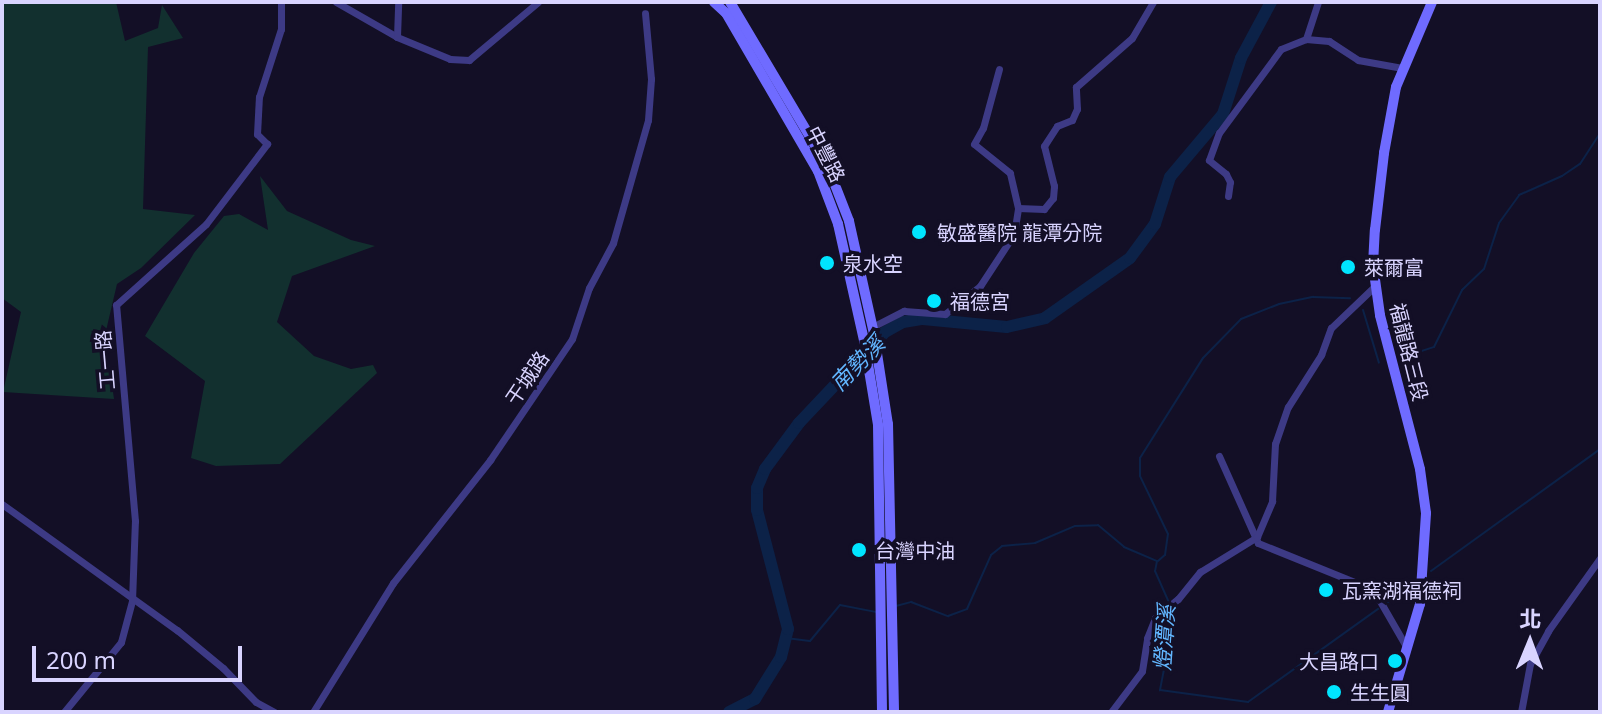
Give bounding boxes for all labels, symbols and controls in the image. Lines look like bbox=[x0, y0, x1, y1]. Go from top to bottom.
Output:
street label: 中豐路 bbox=[802, 122, 850, 186]
place label: 敏盛醫院 龍潭分院 bbox=[937, 220, 1102, 244]
marker: 敏盛醫院 龍潭分院 bbox=[908, 221, 930, 243]
place label: 泉水空 bbox=[843, 251, 903, 275]
marker: 泉水空 bbox=[818, 254, 836, 272]
place label: 萊爾富 bbox=[1364, 255, 1424, 279]
marker: 萊爾富 bbox=[1339, 258, 1357, 276]
place label: 福德宮 bbox=[950, 289, 1010, 313]
marker: 福德宮 bbox=[925, 292, 943, 310]
street label: 福龍路三段 bbox=[1385, 301, 1433, 403]
street label: 工一路 bbox=[90, 329, 120, 391]
water label: 南勢溪 bbox=[825, 330, 889, 396]
street label: 干城路 bbox=[500, 346, 554, 410]
place label: 台灣中油 bbox=[875, 538, 955, 562]
marker: 台灣中油 bbox=[850, 541, 868, 559]
place label: 瓦窯湖福德祠 bbox=[1342, 578, 1462, 602]
marker: 瓦窯湖福德祠 bbox=[1317, 581, 1335, 599]
north arrow bbox=[1490, 602, 1570, 682]
text: 北 bbox=[1519, 603, 1542, 633]
water label: 燈潭溪 bbox=[1149, 604, 1179, 672]
scale bar bbox=[36, 630, 246, 680]
text: 200 m bbox=[46, 643, 116, 676]
place label: 大昌路口 bbox=[1299, 649, 1379, 673]
marker: 大昌路口 bbox=[1386, 652, 1404, 670]
place label: 生生圓 bbox=[1350, 680, 1410, 704]
marker: 生生圓 bbox=[1325, 683, 1343, 701]

